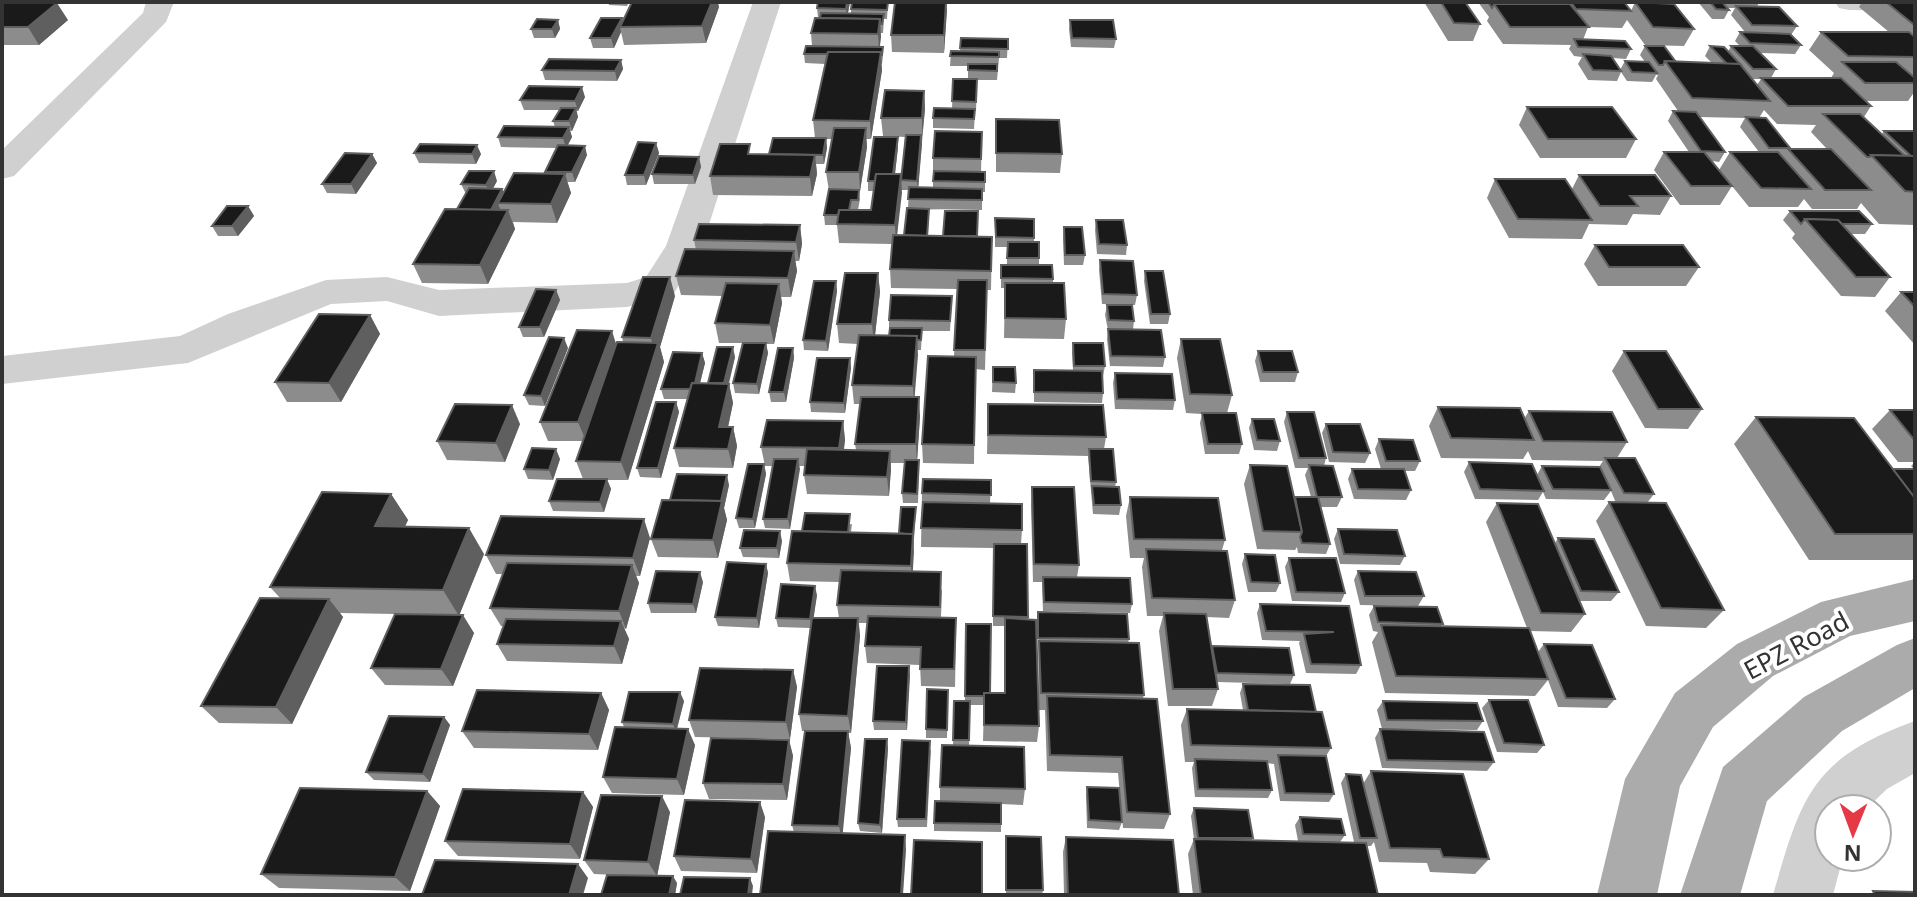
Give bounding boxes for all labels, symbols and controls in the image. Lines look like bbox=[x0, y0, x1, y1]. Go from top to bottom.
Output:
street label: EPZ Road bbox=[1737, 602, 1855, 688]
north arrow bbox=[1813, 793, 1893, 873]
text: N bbox=[1843, 839, 1862, 869]

